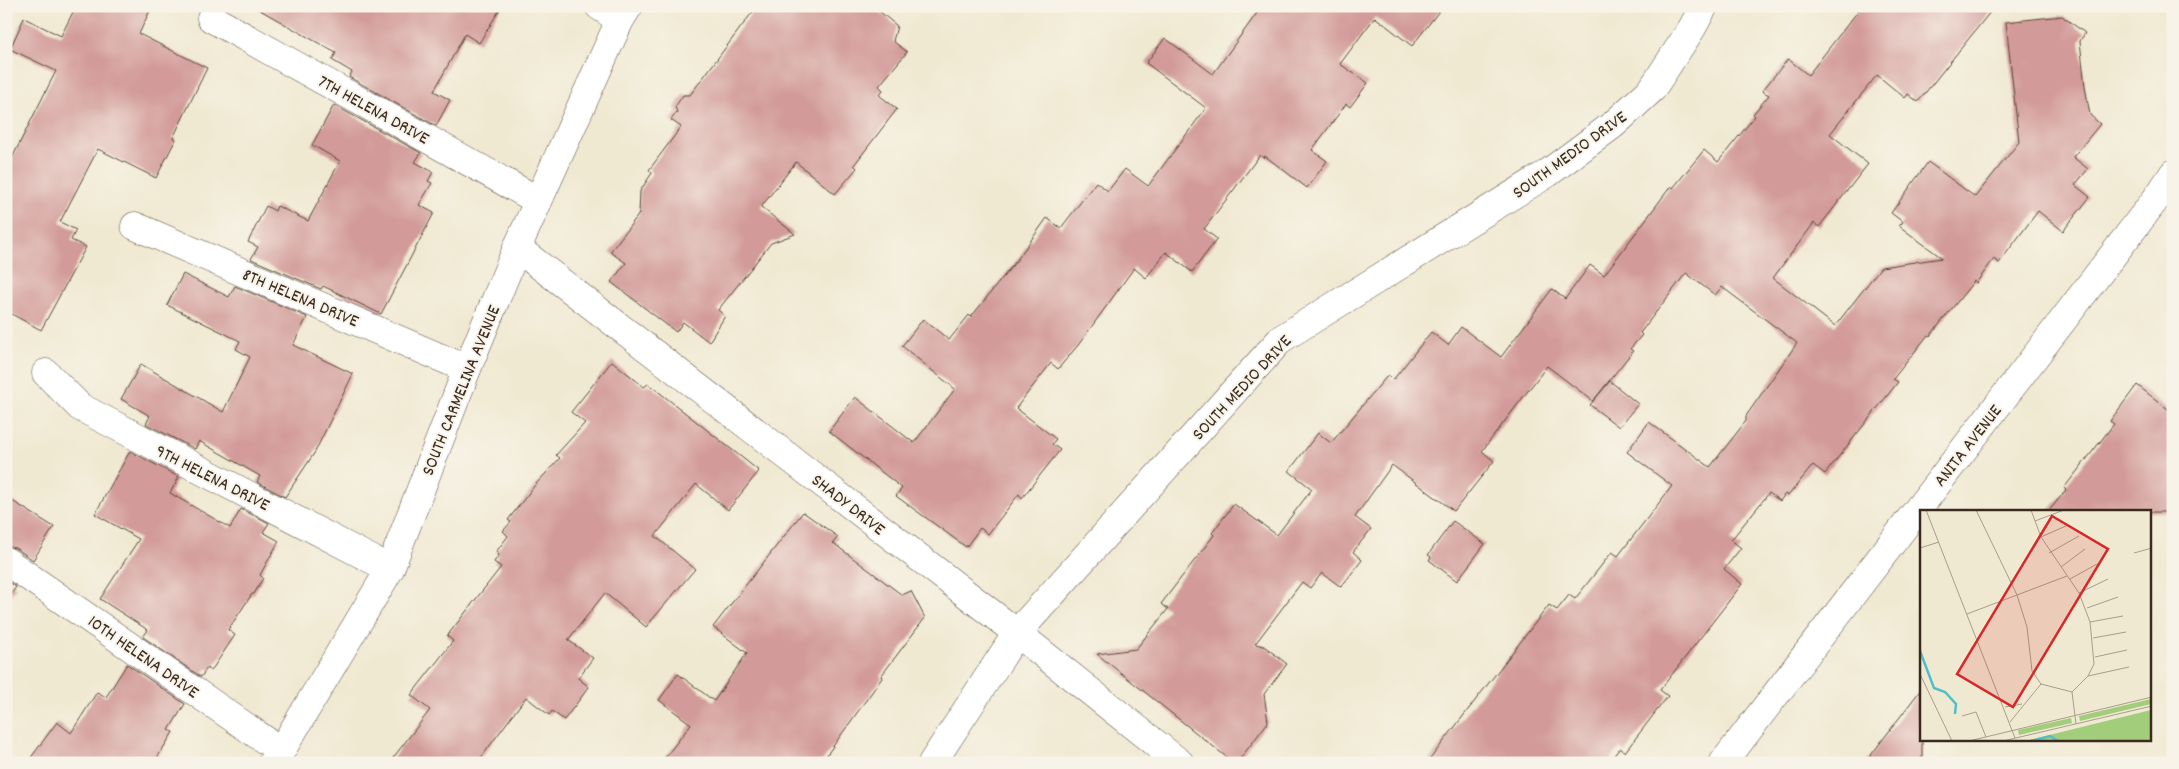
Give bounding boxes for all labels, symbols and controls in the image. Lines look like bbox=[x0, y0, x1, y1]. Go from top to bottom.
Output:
street label: 7TH HELENA DRIVE bbox=[313, 70, 433, 152]
street label: SOUTH MEDIO DRIVE bbox=[1508, 106, 1633, 206]
street label: 8TH HELENA DRIVE bbox=[238, 264, 362, 335]
street label: SOUTH CARMELINA AVENUE bbox=[417, 302, 508, 480]
street label: SOUTH MEDIO DRIVE bbox=[1187, 330, 1298, 447]
street label: ANITA AVENUE bbox=[1929, 400, 2009, 493]
street label: 9TH HELENA DRIVE bbox=[150, 440, 273, 519]
street label: SHADY DRIVE bbox=[805, 469, 890, 543]
inset map bbox=[1920, 510, 2152, 742]
street label: 10TH HELENA DRIVE bbox=[82, 610, 203, 706]

